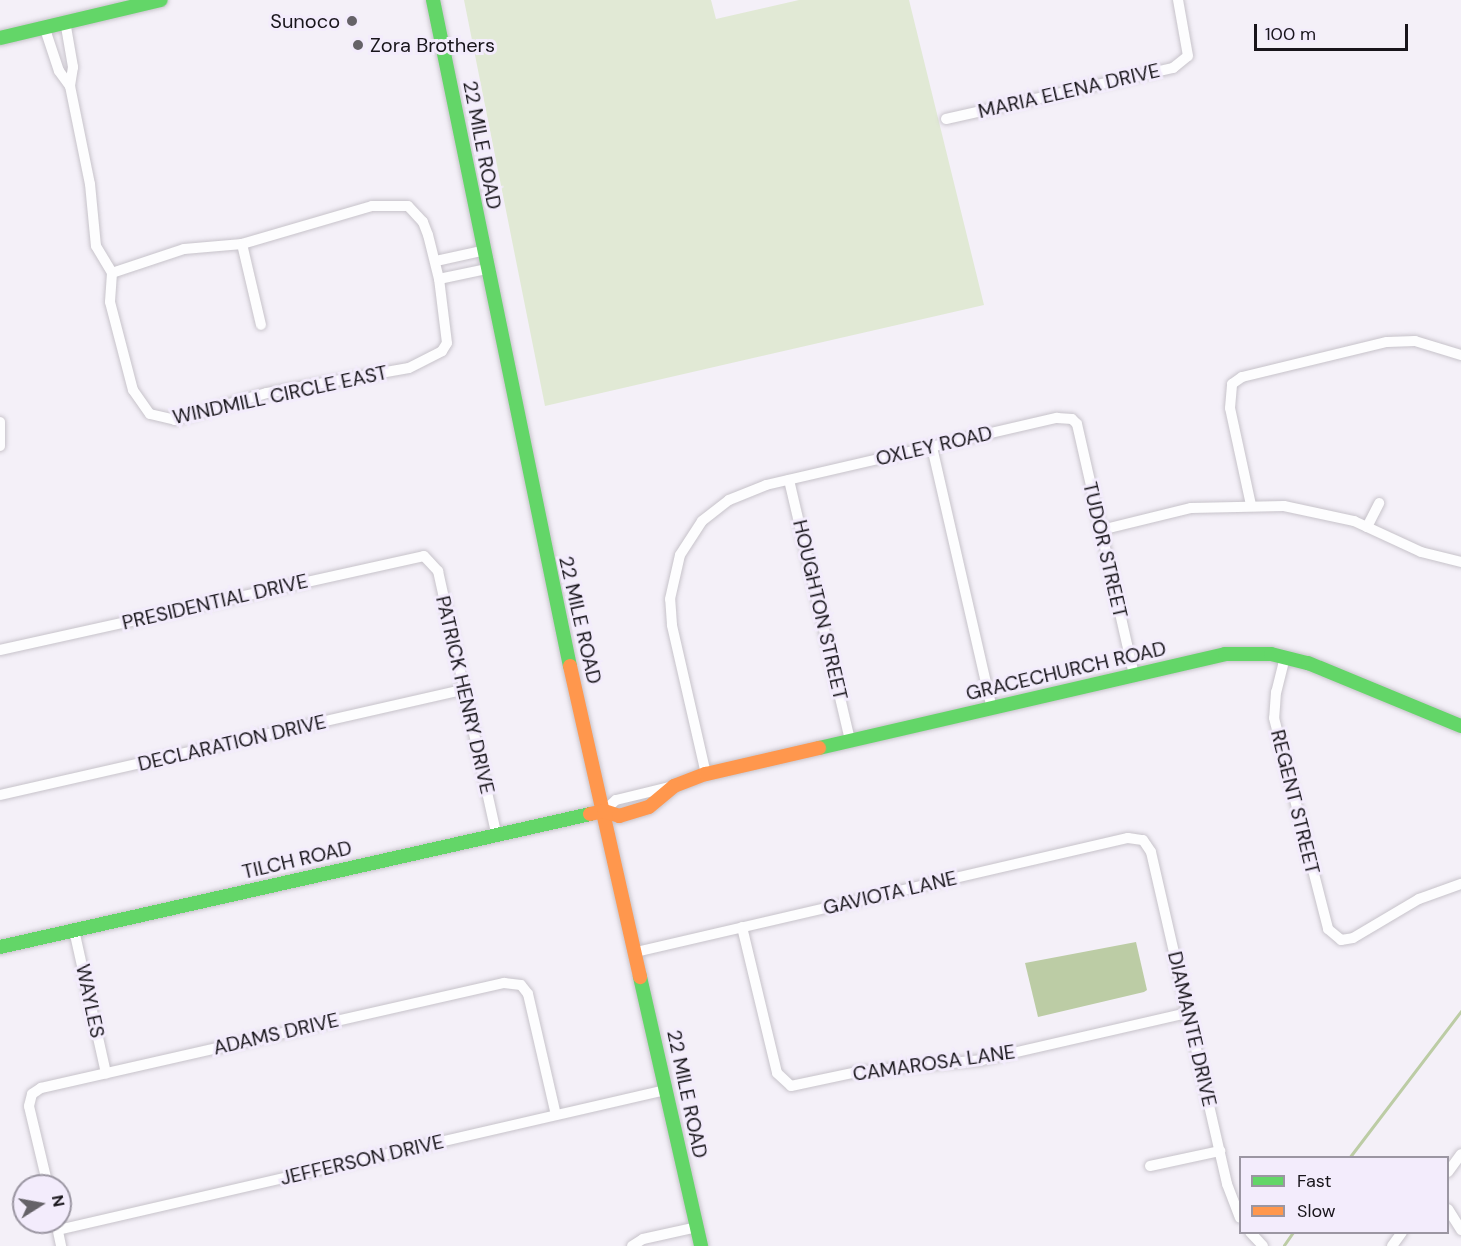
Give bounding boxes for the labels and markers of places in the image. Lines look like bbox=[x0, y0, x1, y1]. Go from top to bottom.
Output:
place label: Sunoco bbox=[270, 9, 340, 33]
marker: Sunoco bbox=[345, 14, 359, 28]
place label: Zora Brothers bbox=[370, 33, 495, 57]
marker: Zora Brothers bbox=[351, 38, 365, 52]

